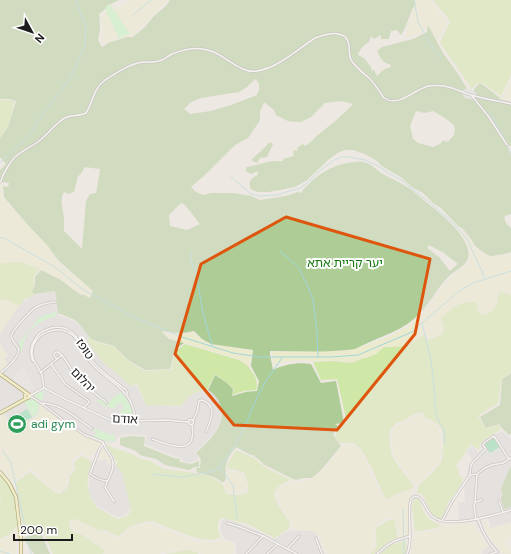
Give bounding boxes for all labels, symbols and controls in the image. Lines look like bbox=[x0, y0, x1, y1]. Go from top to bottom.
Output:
north arrow bbox=[12, 12, 52, 52]
text: N bbox=[32, 31, 48, 46]
park label: יער קריית אתא bbox=[307, 255, 383, 271]
street label: טופז bbox=[72, 335, 98, 363]
street label: יהלום bbox=[67, 364, 99, 396]
street label: אודם bbox=[112, 410, 139, 428]
sports icon: adi gym bbox=[6, 413, 28, 435]
place label: adi gym bbox=[31, 416, 75, 432]
scale bar bbox=[14, 516, 72, 542]
text: 200 m bbox=[20, 522, 57, 538]

